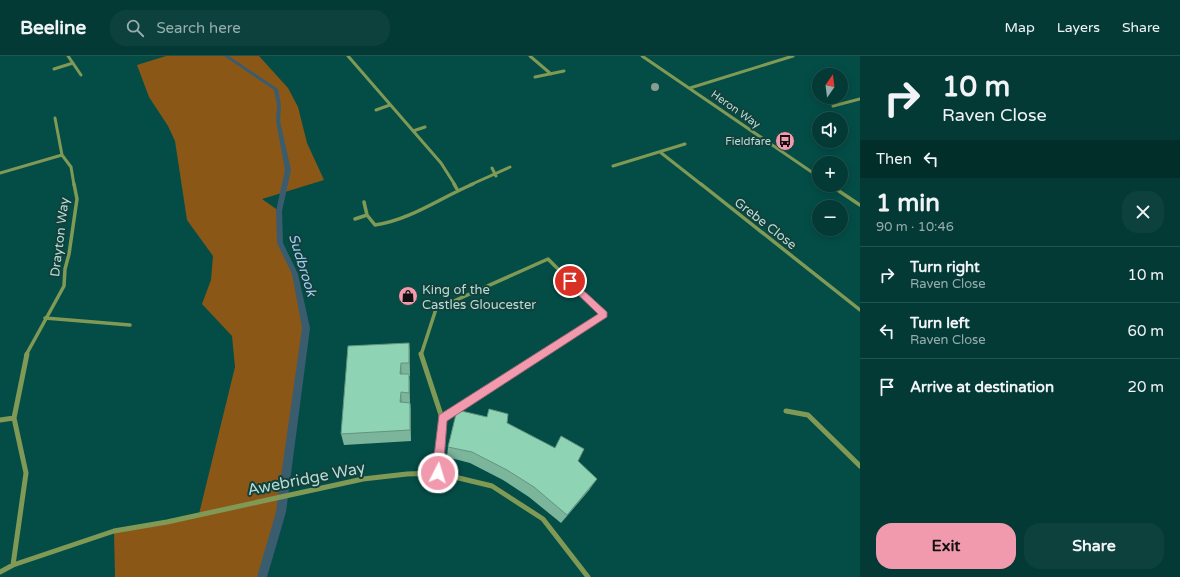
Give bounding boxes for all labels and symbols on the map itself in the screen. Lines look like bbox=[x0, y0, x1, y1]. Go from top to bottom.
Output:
north arrow bbox=[812, 68, 848, 104]
street label: Heron Way bbox=[708, 88, 763, 131]
bus stop icon: Fieldfare bbox=[774, 130, 796, 152]
place label: Fieldfare bbox=[725, 135, 771, 148]
street label: Grebe Close bbox=[731, 194, 800, 253]
street label: Drayton Way bbox=[47, 196, 73, 278]
water label: Sudbrook bbox=[285, 232, 320, 300]
pin bbox=[553, 264, 587, 298]
place label: King of the Castles Gloucester bbox=[422, 282, 536, 313]
shop icon: King of the Castles Gloucester bbox=[397, 285, 419, 307]
position arrow bbox=[417, 452, 459, 494]
street label: Awebridge Way bbox=[246, 458, 367, 500]

